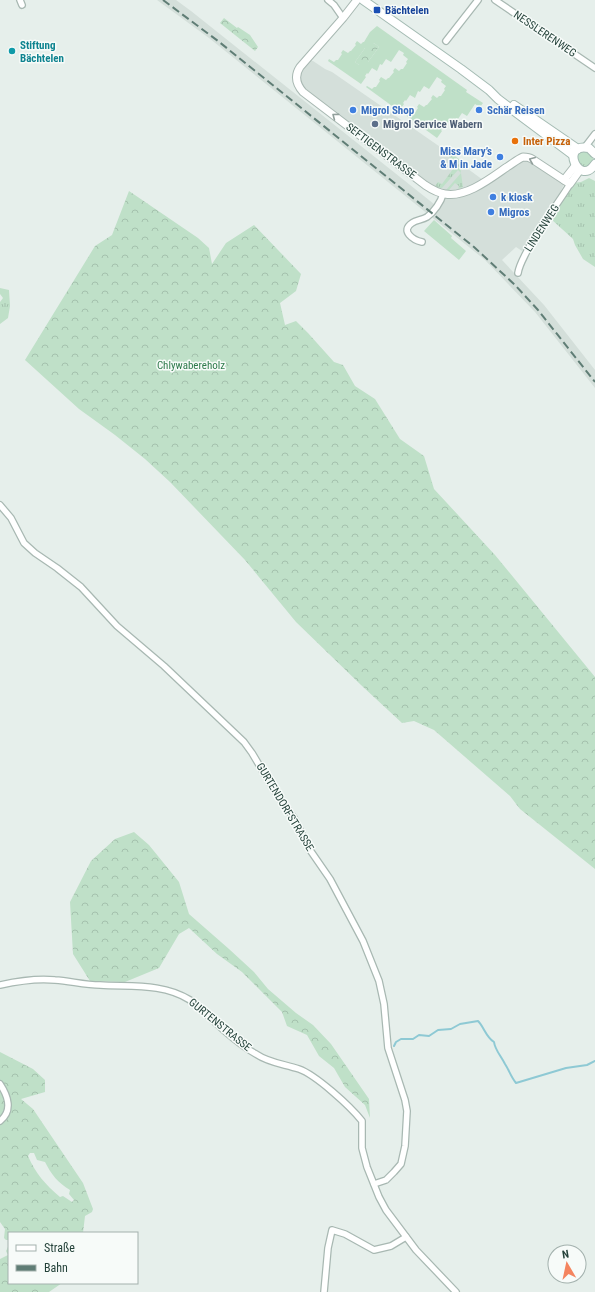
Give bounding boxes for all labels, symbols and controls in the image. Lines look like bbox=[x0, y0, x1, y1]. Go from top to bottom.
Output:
place label: Bächtelen bbox=[385, 4, 429, 17]
marker: Bächtelen bbox=[372, 5, 382, 15]
street label: NESSLERENWEG bbox=[511, 8, 579, 60]
place label: Stiftung Bächtelen bbox=[20, 39, 64, 65]
marker: Stiftung Bächtelen bbox=[7, 46, 17, 56]
place label: Migrol Shop bbox=[361, 104, 415, 117]
place label: Schär Reisen bbox=[487, 104, 545, 117]
marker: Migrol Shop bbox=[348, 105, 358, 115]
marker: Schär Reisen bbox=[474, 105, 484, 115]
one-way arrow bbox=[332, 114, 339, 121]
place label: Migrol Service Wabern bbox=[383, 118, 482, 131]
marker: Migrol Service Wabern bbox=[370, 119, 380, 129]
street label: SEFTIGENSTRASSE bbox=[343, 120, 419, 182]
place label: Inter Pizza bbox=[523, 135, 570, 148]
marker: Inter Pizza bbox=[510, 136, 520, 146]
place label: Miss Mary’s & M in Jade bbox=[440, 145, 492, 171]
marker: Miss Mary’s & M in Jade bbox=[495, 152, 505, 162]
one-way arrow bbox=[528, 156, 535, 164]
place label: k kiosk bbox=[501, 191, 533, 204]
marker: k kiosk bbox=[488, 192, 498, 202]
street label: LINDENWEG bbox=[522, 202, 562, 254]
place label: Migros bbox=[499, 206, 530, 219]
marker: Migros bbox=[486, 207, 496, 217]
park label: Chlywabereholz bbox=[157, 359, 225, 372]
street label: GURTENDORFSTRASSE bbox=[254, 761, 317, 854]
street label: GURTENSTRASSE bbox=[186, 996, 254, 1054]
legend bbox=[8, 1232, 138, 1284]
text: Straße bbox=[44, 1241, 75, 1255]
north arrow bbox=[547, 1244, 587, 1284]
text: N bbox=[561, 1248, 570, 1262]
text: Bahn bbox=[44, 1261, 68, 1275]

